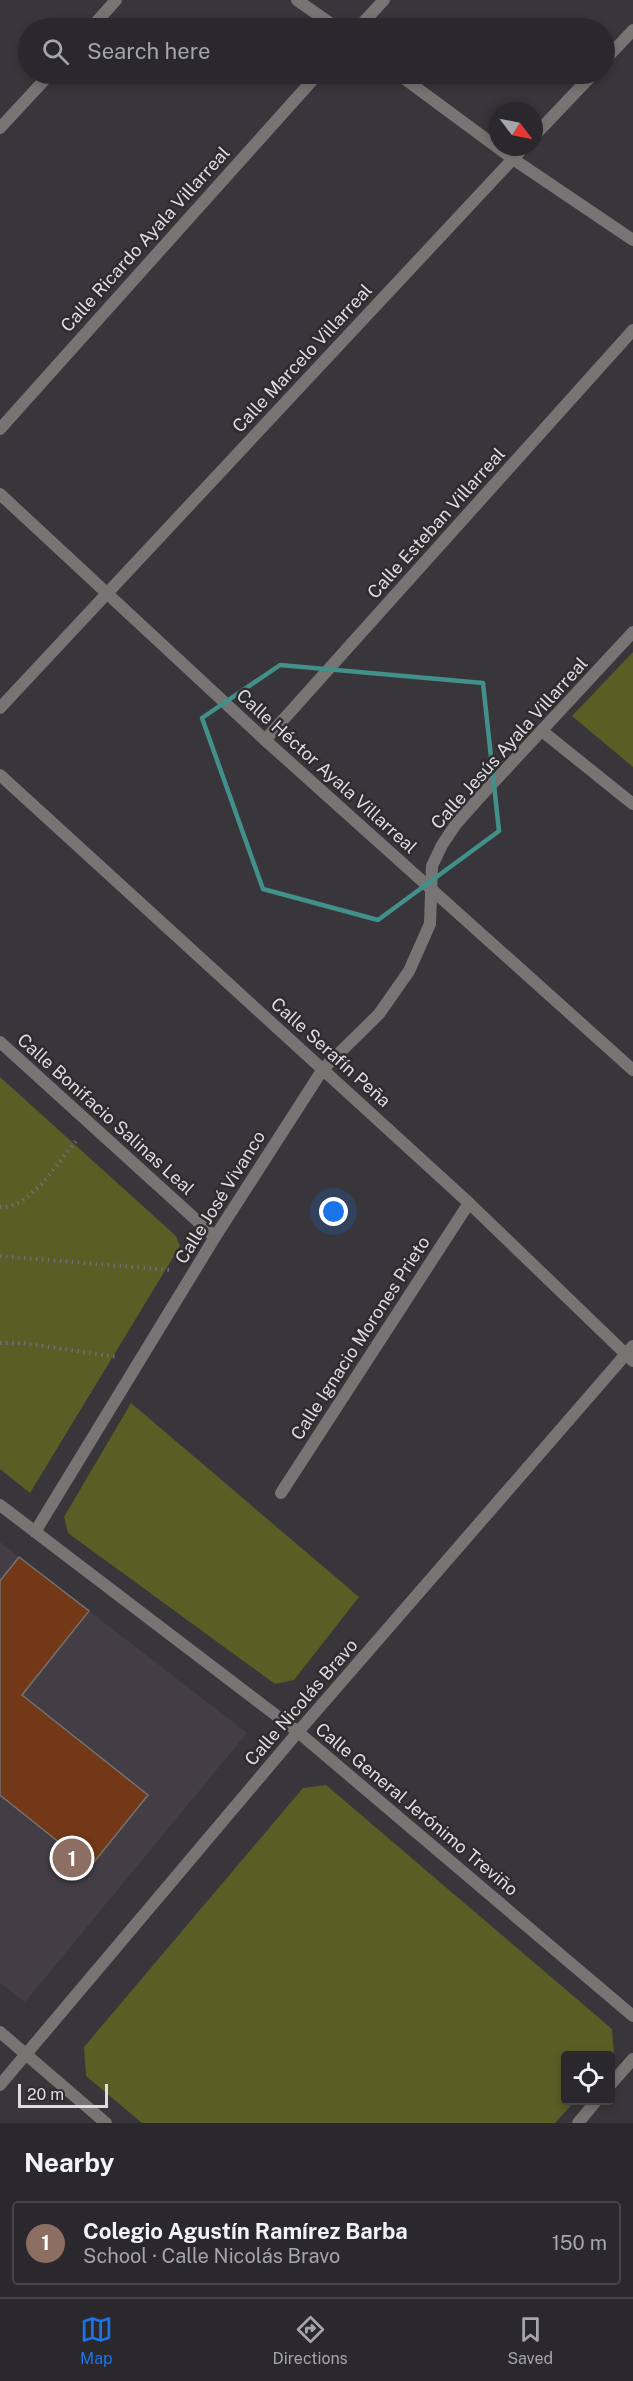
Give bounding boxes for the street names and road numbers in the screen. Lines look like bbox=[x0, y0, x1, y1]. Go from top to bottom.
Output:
street label: Calle Ricardo Ayala Villarreal bbox=[56, 142, 234, 336]
street label: Calle Marcelo Villarreal bbox=[228, 279, 376, 437]
street label: Calle Esteban Villarreal bbox=[363, 443, 509, 603]
street label: Calle Jesús Ayala Villarreal bbox=[426, 653, 592, 833]
street label: Calle Héctor Ayala Villarreal bbox=[233, 684, 421, 858]
street label: Calle Serafín Peña bbox=[267, 993, 395, 1111]
street label: Calle Bonifacio Salinas Leal bbox=[13, 1029, 199, 1199]
street label: Calle José Vivanco bbox=[171, 1127, 269, 1267]
street label: Calle Ignacio Morones Prieto bbox=[286, 1232, 434, 1444]
street label: Calle Nicolás Bravo bbox=[240, 1634, 362, 1770]
street label: Calle General Jerónimo Treviño bbox=[312, 1718, 522, 1900]

